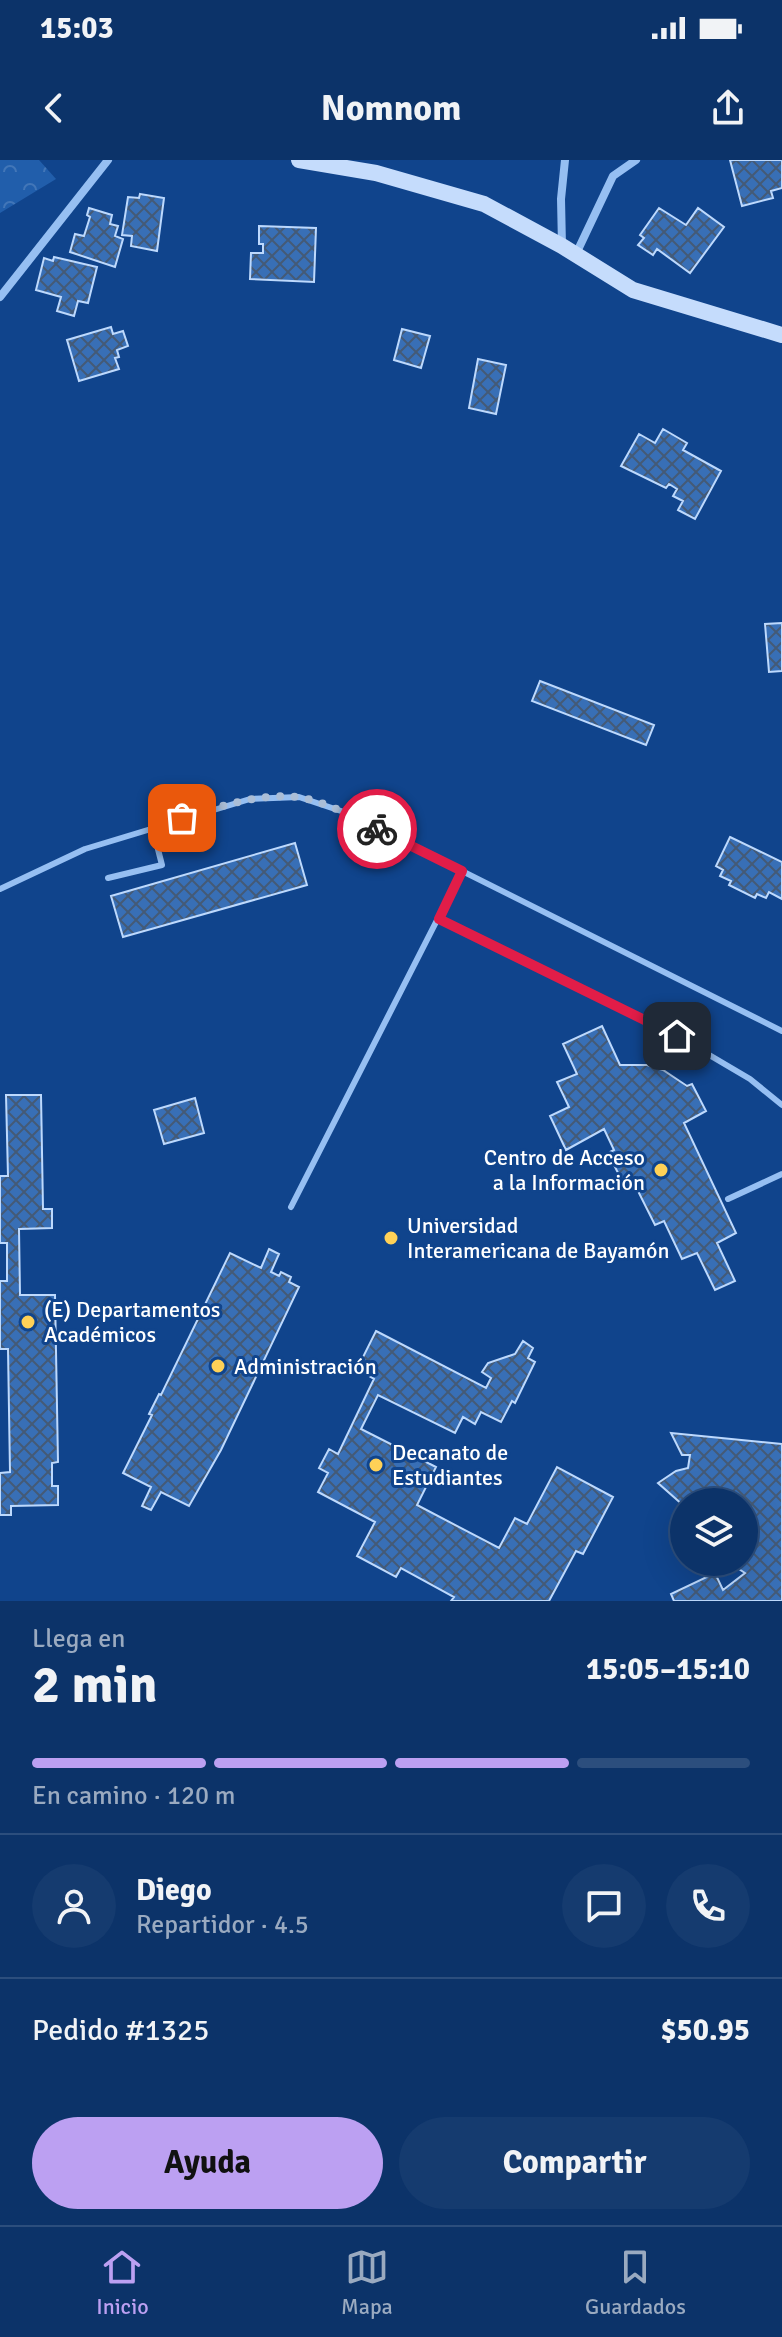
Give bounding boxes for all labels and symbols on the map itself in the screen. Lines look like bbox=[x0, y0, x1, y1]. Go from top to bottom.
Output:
pin bbox=[148, 784, 216, 852]
courier bbox=[337, 789, 417, 869]
pin bbox=[643, 1002, 711, 1070]
place label: Centro de Acceso a la Información bbox=[484, 1144, 645, 1196]
marker: Centro de Acceso a la Información bbox=[652, 1161, 670, 1179]
place label: Universidad Interamericana de Bayamón bbox=[407, 1212, 669, 1264]
marker: Universidad Interamericana de Bayamón bbox=[382, 1229, 400, 1247]
place label: (E) Departamentos Académicos bbox=[44, 1296, 220, 1348]
marker: (E) Departamentos Académicos bbox=[19, 1313, 37, 1331]
place label: Administración bbox=[234, 1353, 377, 1380]
marker: Administración bbox=[209, 1357, 227, 1375]
place label: Decanato de Estudiantes bbox=[392, 1439, 508, 1491]
marker: Decanato de Estudiantes bbox=[367, 1456, 385, 1474]

